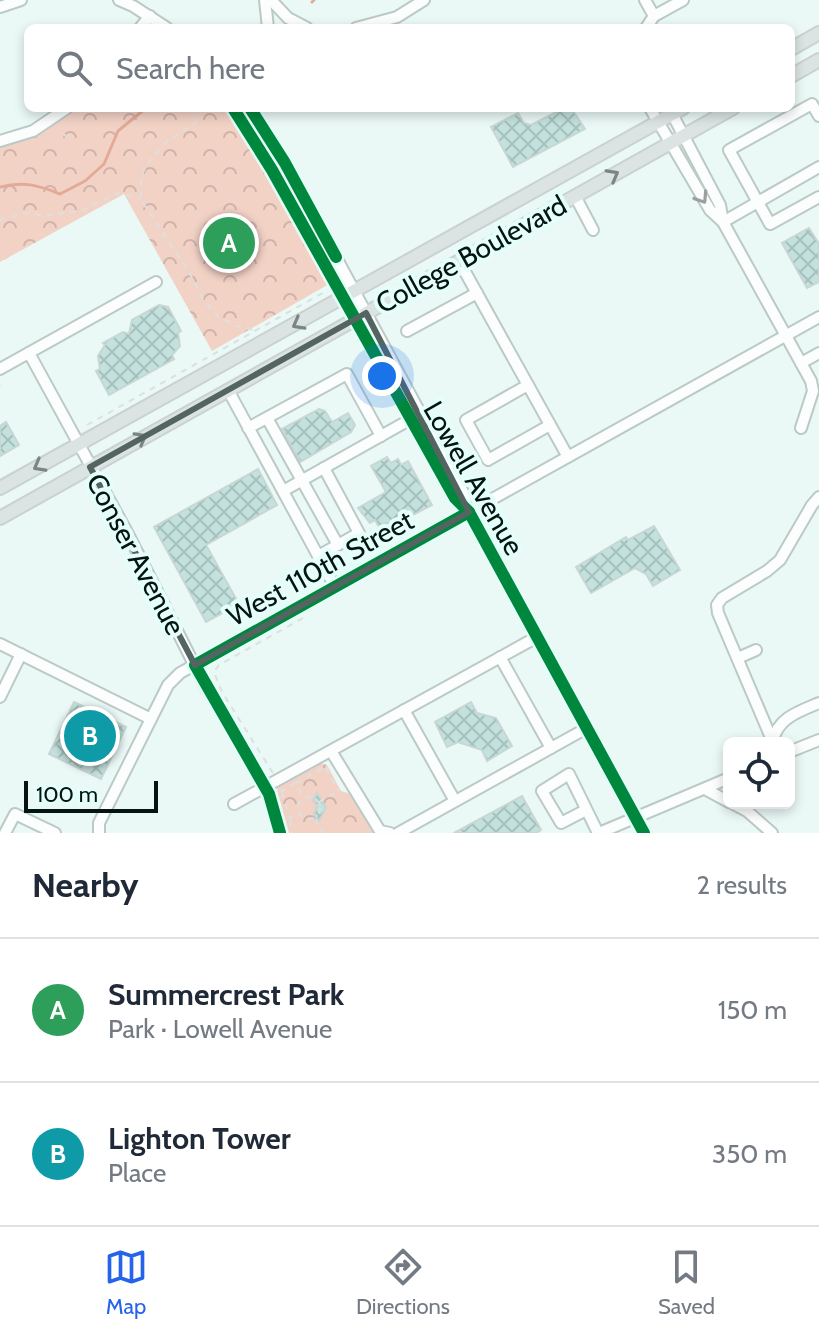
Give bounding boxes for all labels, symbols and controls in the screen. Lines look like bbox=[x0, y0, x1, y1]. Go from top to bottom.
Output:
search box bbox=[24, 24, 795, 112]
icon: search bbox=[52, 46, 96, 90]
text: Search here bbox=[116, 50, 265, 87]
one-way arrow bbox=[604, 169, 619, 185]
street label: College Boulevard bbox=[370, 188, 572, 320]
one-way arrow bbox=[693, 189, 708, 204]
pin: A bbox=[203, 213, 255, 273]
one-way arrow bbox=[292, 314, 306, 330]
your location bbox=[362, 356, 402, 396]
street label: Lowell Avenue bbox=[416, 395, 532, 561]
one-way arrow bbox=[133, 432, 147, 448]
one-way arrow bbox=[33, 456, 48, 472]
street label: Conser Avenue bbox=[79, 468, 193, 640]
street label: West 110th Street bbox=[221, 503, 419, 633]
pin: B bbox=[64, 706, 116, 766]
map controls bbox=[723, 737, 795, 809]
button: locate bbox=[723, 737, 795, 809]
scale bar bbox=[24, 777, 158, 813]
text: 100 m bbox=[36, 781, 98, 808]
text: Nearby bbox=[32, 864, 139, 906]
text: 2 results bbox=[696, 869, 787, 901]
text: Summercrest Park bbox=[108, 976, 344, 1013]
text: A bbox=[50, 994, 66, 1026]
text: 150 m bbox=[718, 994, 787, 1026]
text: Park · Lowell Avenue bbox=[108, 1013, 332, 1045]
text: Lighton Tower bbox=[108, 1120, 291, 1157]
text: B bbox=[50, 1138, 66, 1170]
text: 350 m bbox=[712, 1138, 787, 1170]
text: Place bbox=[108, 1157, 166, 1189]
tab: Map bbox=[104, 1245, 148, 1320]
tab: Directions bbox=[356, 1245, 450, 1320]
tab: Saved bbox=[658, 1245, 715, 1320]

